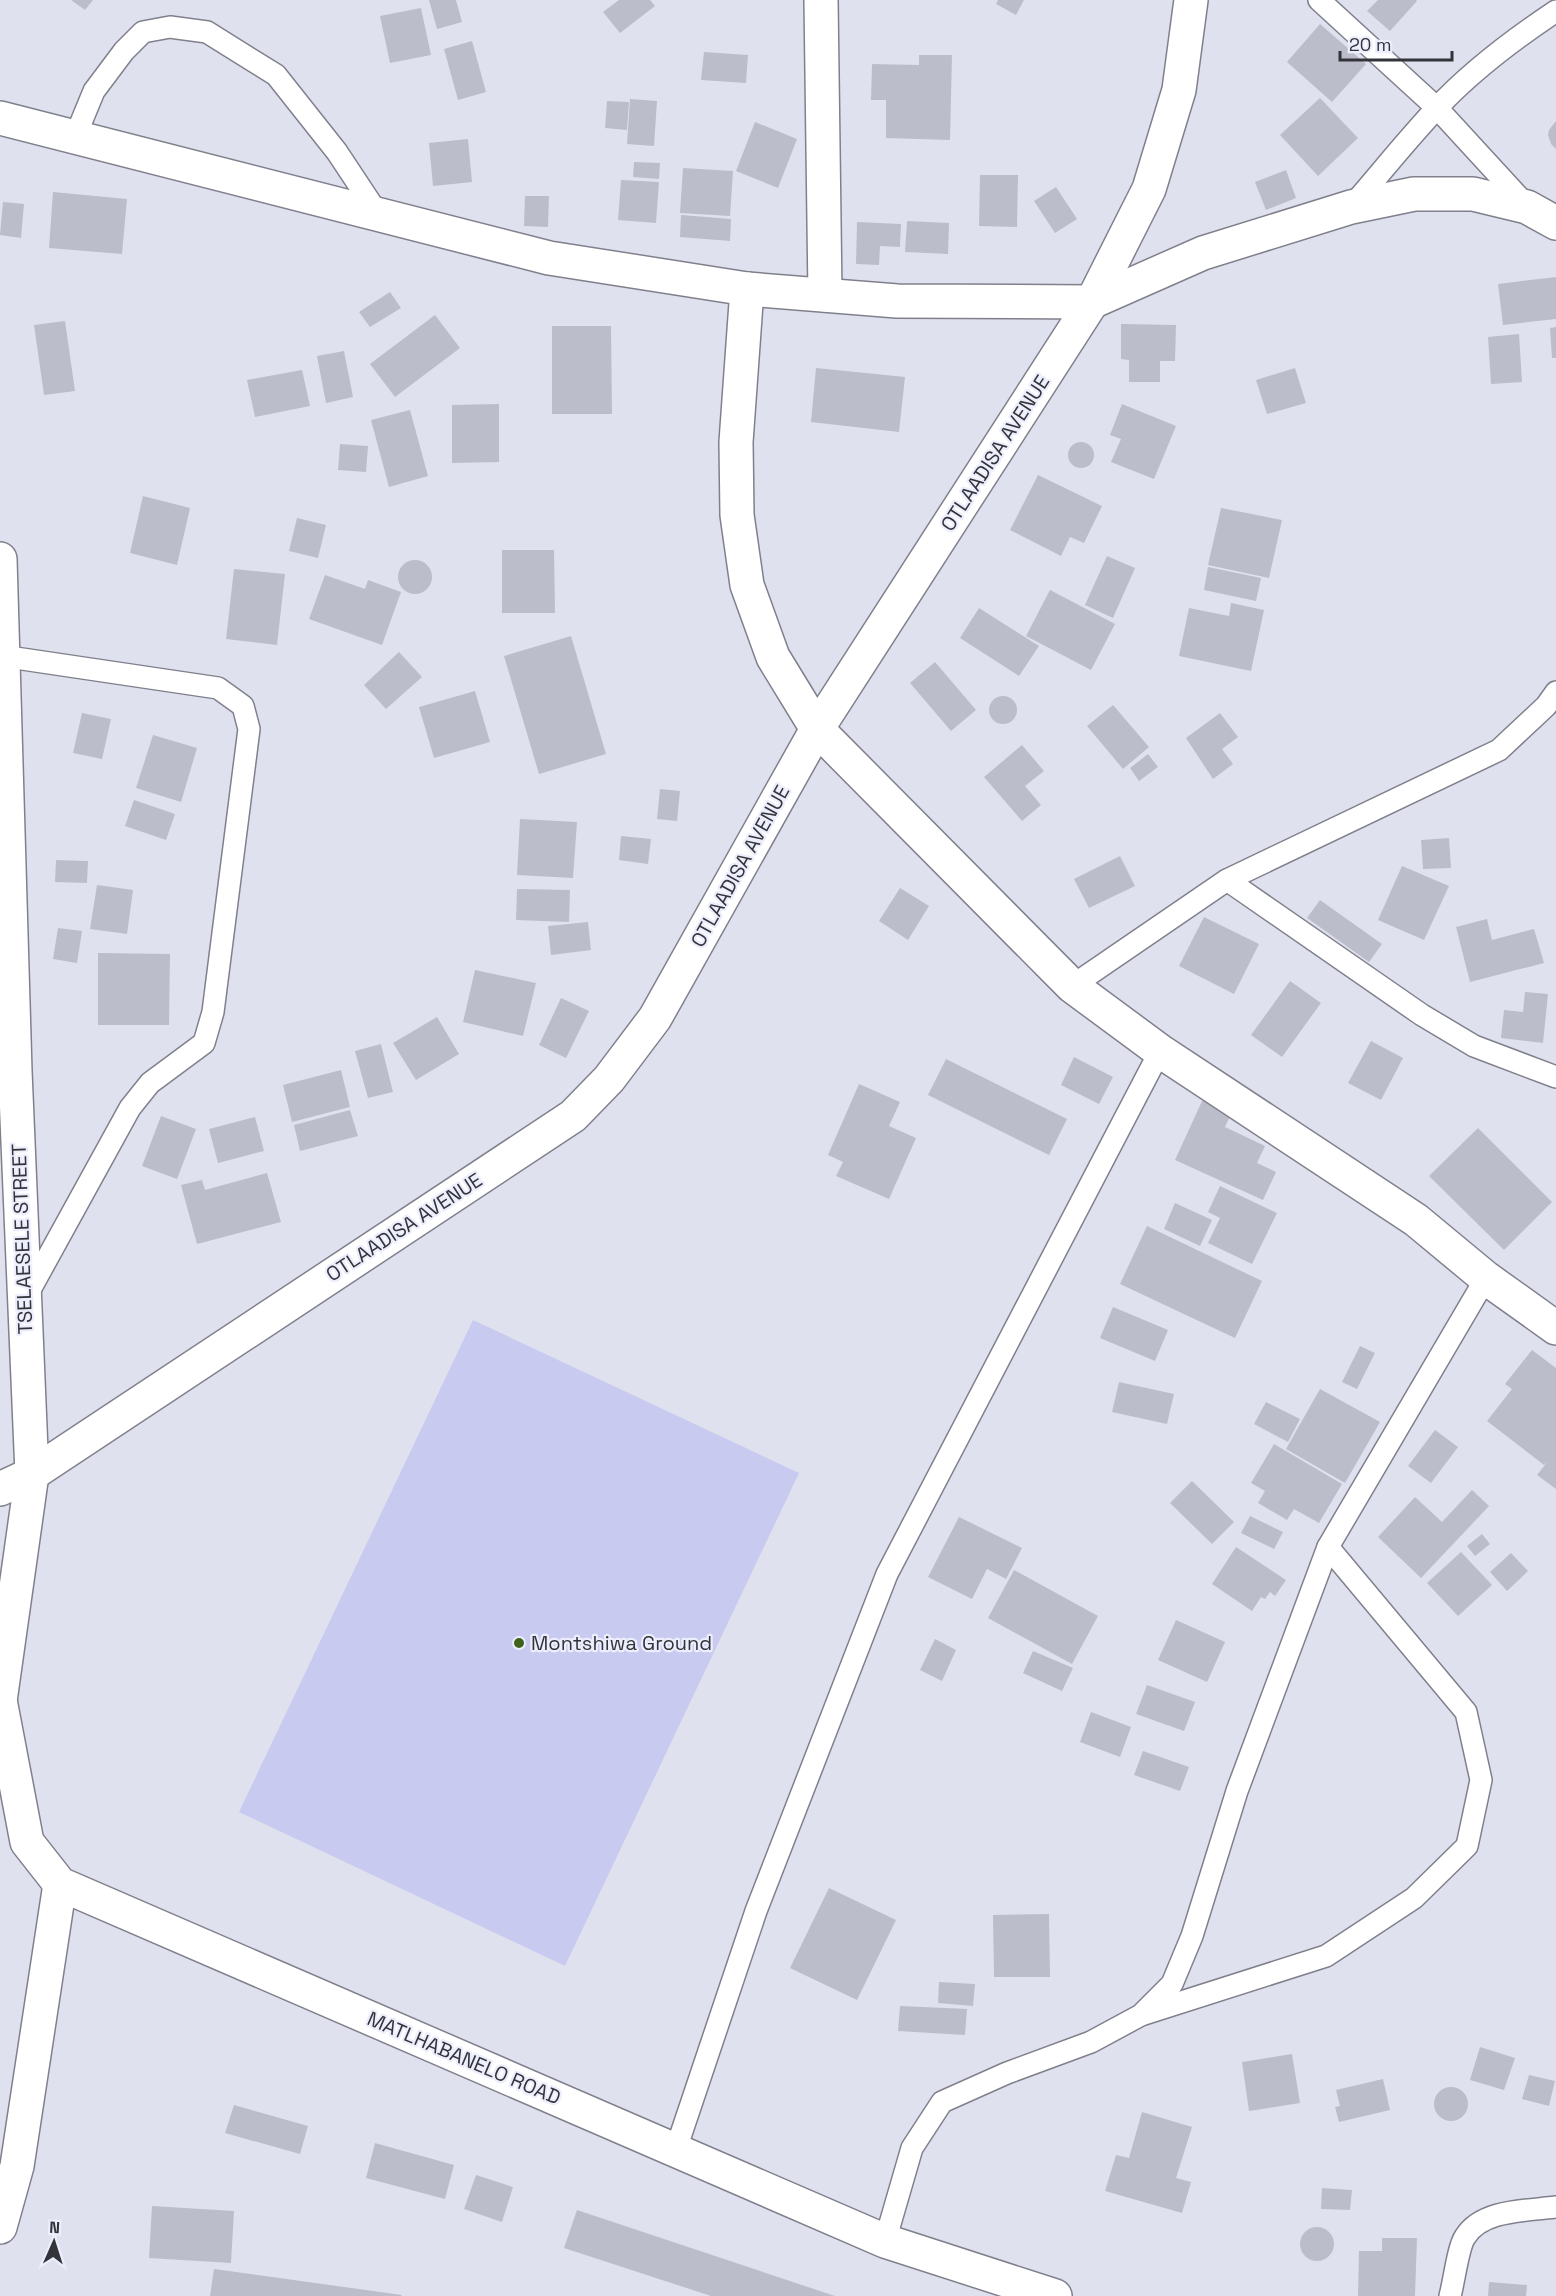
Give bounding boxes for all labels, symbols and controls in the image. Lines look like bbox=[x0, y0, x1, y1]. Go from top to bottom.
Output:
scale bar bbox=[1340, 24, 1452, 62]
text: 20 m bbox=[1349, 33, 1392, 56]
street label: OTLAADISA AVENUE bbox=[935, 370, 1055, 536]
street label: OTLAADISA AVENUE bbox=[685, 780, 795, 952]
street label: TSELAESELE STREET bbox=[6, 1143, 38, 1335]
street label: OTLAADISA AVENUE bbox=[321, 1167, 487, 1287]
place label: Montshiwa Ground bbox=[531, 1630, 712, 1656]
marker: Montshiwa Ground bbox=[512, 1636, 526, 1650]
street label: MATLHABANELO ROAD bbox=[363, 2005, 565, 2111]
north arrow bbox=[24, 2212, 84, 2272]
text: N bbox=[49, 2217, 61, 2238]

